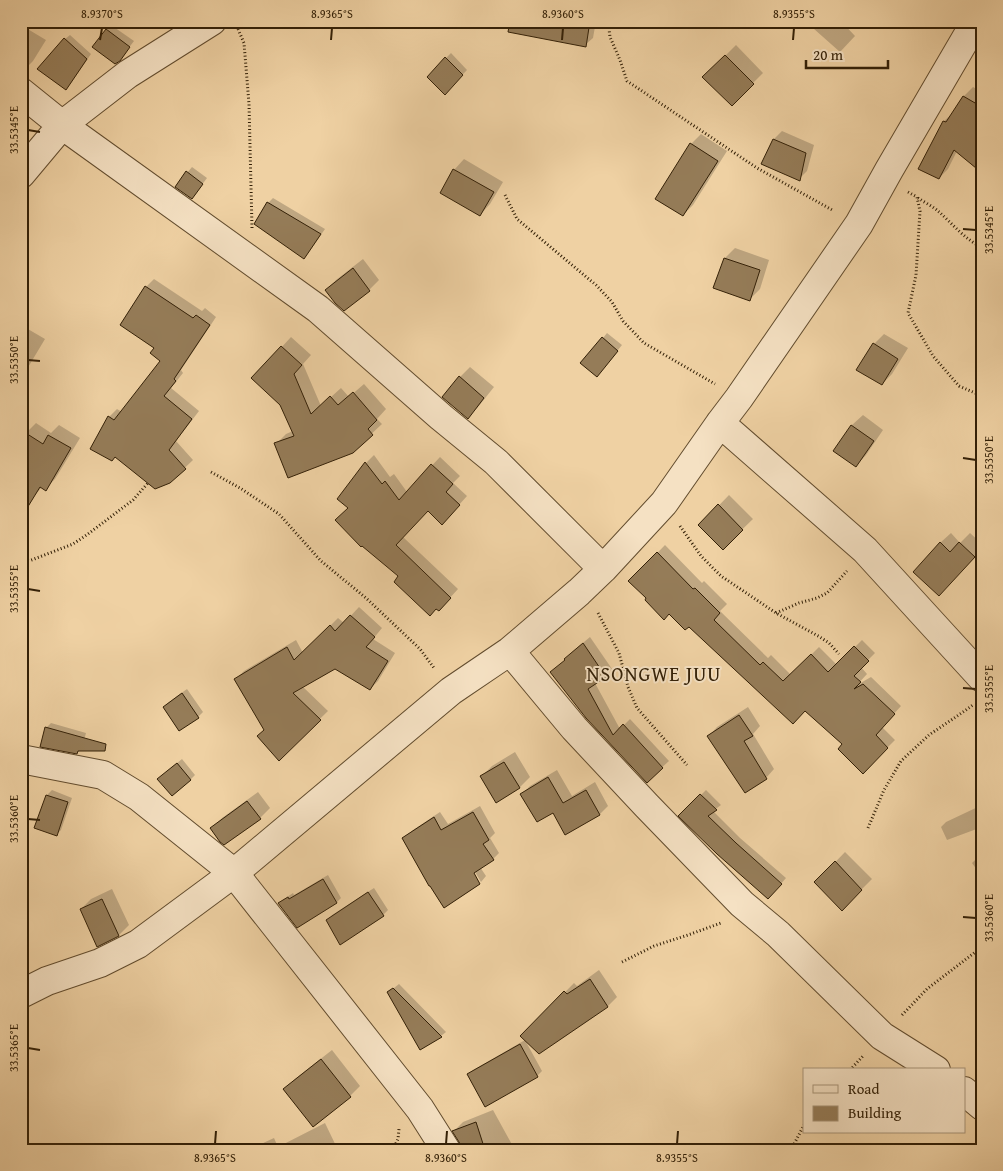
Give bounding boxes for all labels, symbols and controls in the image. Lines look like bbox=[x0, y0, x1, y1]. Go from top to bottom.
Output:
text: 8.9370°S bbox=[81, 5, 123, 22]
text: 8.9365°S bbox=[311, 5, 353, 22]
text: 8.9360°S bbox=[542, 5, 584, 22]
text: 8.9355°S bbox=[773, 5, 815, 22]
scale bar bbox=[806, 38, 888, 70]
text: 20 m bbox=[813, 44, 844, 65]
text: 33.5345°E bbox=[5, 106, 22, 154]
text: 33.5345°E bbox=[980, 206, 997, 254]
text: 33.5350°E bbox=[5, 336, 22, 384]
text: 33.5350°E bbox=[980, 436, 997, 484]
text: 33.5355°E bbox=[5, 565, 22, 613]
district label: NSONGWE JUU bbox=[586, 659, 722, 688]
text: 33.5355°E bbox=[980, 665, 997, 713]
text: 33.5360°E bbox=[5, 795, 22, 843]
text: 33.5360°E bbox=[980, 894, 997, 942]
text: 33.5365°E bbox=[5, 1024, 22, 1072]
legend bbox=[803, 1068, 966, 1134]
text: Road bbox=[848, 1078, 879, 1099]
text: Building bbox=[848, 1102, 902, 1123]
text: 8.9365°S bbox=[194, 1149, 236, 1166]
text: 8.9360°S bbox=[425, 1149, 467, 1166]
text: 8.9355°S bbox=[656, 1149, 698, 1166]

